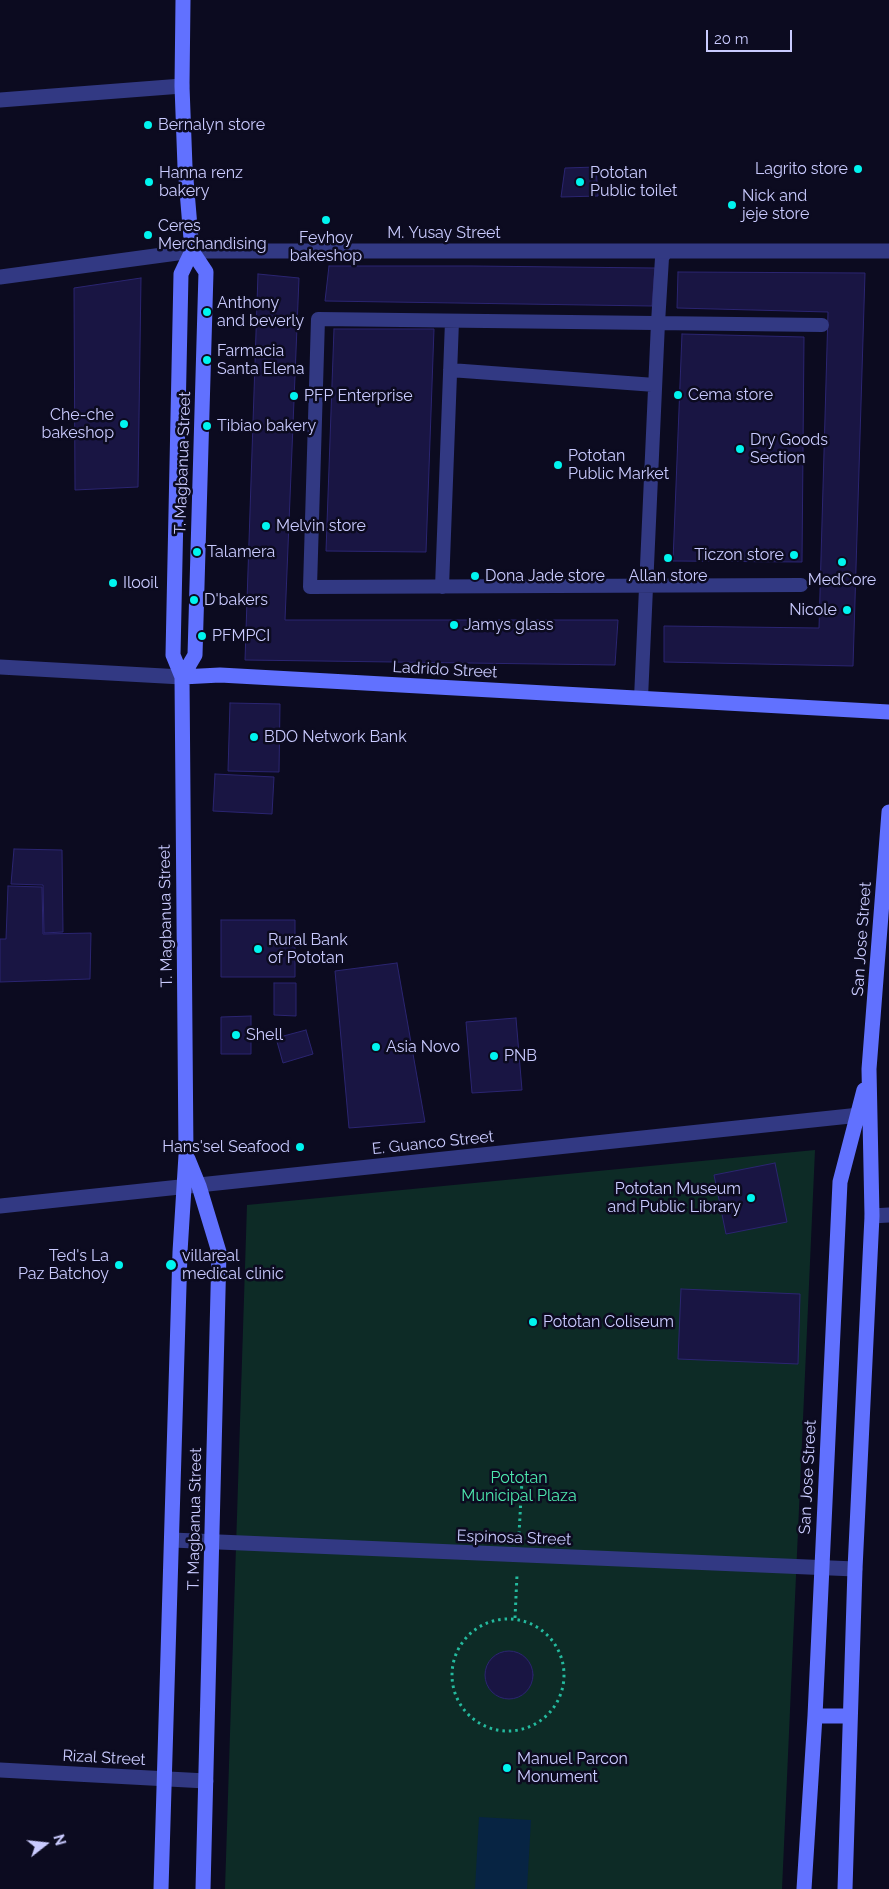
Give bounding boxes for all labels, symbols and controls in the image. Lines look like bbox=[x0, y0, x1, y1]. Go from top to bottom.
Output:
scale bar bbox=[709, 20, 795, 52]
text: 20 m bbox=[714, 30, 749, 48]
place label: Bernalyn store bbox=[158, 115, 265, 135]
marker: Bernalyn store bbox=[142, 119, 154, 131]
place label: Lagrito store bbox=[755, 159, 848, 179]
place label: Hanna renz bakery bbox=[159, 163, 243, 201]
place label: Pototan Public toilet bbox=[590, 163, 677, 201]
marker: Lagrito store bbox=[852, 163, 864, 175]
marker: Hanna renz bakery bbox=[143, 176, 155, 188]
marker: Pototan Public toilet bbox=[574, 176, 586, 188]
place label: Nick and jeje store bbox=[742, 186, 809, 224]
marker: Nick and jeje store bbox=[726, 199, 738, 211]
marker: Fevhoy bakeshop bbox=[320, 214, 332, 226]
place label: Ceres Merchandising bbox=[158, 216, 267, 254]
street label: M. Yusay Street bbox=[387, 223, 501, 243]
place label: Fevhoy bakeshop bbox=[290, 228, 362, 266]
marker: Ceres Merchandising bbox=[142, 229, 154, 241]
place label: Anthony and beverly bbox=[217, 293, 304, 331]
marker: Anthony and beverly bbox=[201, 306, 213, 318]
place label: Farmacia Santa Elena bbox=[217, 341, 304, 379]
marker: Farmacia Santa Elena bbox=[201, 354, 213, 366]
place label: Cema store bbox=[688, 385, 773, 405]
place label: PFP Enterprise bbox=[304, 386, 413, 406]
marker: Cema store bbox=[672, 389, 684, 401]
marker: PFP Enterprise bbox=[288, 390, 300, 402]
street label: T. Magbanua Street bbox=[171, 391, 195, 535]
place label: Che-che bakeshop bbox=[42, 405, 114, 443]
place label: Tibiao bakery bbox=[217, 416, 316, 436]
marker: Che-che bakeshop bbox=[118, 418, 130, 430]
marker: Tibiao bakery bbox=[201, 420, 213, 432]
place label: Dry Goods Section bbox=[750, 430, 828, 468]
marker: Dry Goods Section bbox=[734, 443, 746, 455]
place label: Pototan Public Market bbox=[568, 446, 669, 484]
marker: Pototan Public Market bbox=[552, 459, 564, 471]
place label: Melvin store bbox=[276, 516, 366, 536]
marker: Melvin store bbox=[260, 520, 272, 532]
place label: Talamera bbox=[207, 542, 275, 562]
place label: Ticzon store bbox=[694, 545, 784, 565]
marker: Talamera bbox=[191, 546, 203, 558]
marker: Ticzon store bbox=[788, 549, 800, 561]
marker: Allan store bbox=[662, 552, 674, 564]
marker: MedCore bbox=[836, 556, 848, 568]
place label: Dona Jade store bbox=[485, 566, 605, 586]
place label: Allan store bbox=[629, 566, 707, 586]
marker: Dona Jade store bbox=[469, 570, 481, 582]
place label: MedCore bbox=[808, 570, 876, 590]
place label: Ilooil bbox=[123, 573, 158, 593]
marker: Ilooil bbox=[107, 577, 119, 589]
place label: D'bakers bbox=[204, 590, 268, 610]
marker: D'bakers bbox=[188, 594, 200, 606]
place label: Nicole bbox=[789, 600, 837, 620]
marker: Nicole bbox=[841, 604, 853, 616]
place label: Jamys glass bbox=[464, 615, 553, 635]
marker: Jamys glass bbox=[448, 619, 460, 631]
place label: PFMPCI bbox=[212, 626, 270, 646]
marker: PFMPCI bbox=[196, 630, 208, 642]
street label: Ladrido Street bbox=[392, 658, 498, 682]
place label: BDO Network Bank bbox=[264, 727, 407, 747]
marker: BDO Network Bank bbox=[248, 731, 260, 743]
street label: T. Magbanua Street bbox=[155, 844, 177, 988]
street label: San Jose Street bbox=[848, 881, 876, 997]
place label: Rural Bank of Pototan bbox=[268, 930, 348, 968]
marker: Rural Bank of Pototan bbox=[252, 943, 264, 955]
place label: Shell bbox=[246, 1025, 283, 1045]
marker: Shell bbox=[230, 1029, 242, 1041]
place label: Asia Novo bbox=[386, 1037, 460, 1057]
marker: Asia Novo bbox=[370, 1041, 382, 1053]
place label: PNB bbox=[504, 1046, 537, 1066]
marker: PNB bbox=[488, 1050, 500, 1062]
street label: E. Guanco Street bbox=[371, 1127, 495, 1159]
place label: Hans'sel Seafood bbox=[162, 1137, 290, 1157]
marker: Hans'sel Seafood bbox=[294, 1141, 306, 1153]
place label: Pototan Museum and Public Library bbox=[608, 1179, 741, 1217]
marker: Pototan Museum and Public Library bbox=[745, 1192, 757, 1204]
place label: Ted's La Paz Batchoy bbox=[18, 1246, 109, 1284]
place label: villareal medical clinic bbox=[182, 1246, 284, 1284]
marker: villareal medical clinic bbox=[164, 1258, 178, 1272]
marker: Ted's La Paz Batchoy bbox=[113, 1259, 125, 1271]
place label: Pototan Coliseum bbox=[543, 1312, 674, 1332]
marker: Pototan Coliseum bbox=[527, 1316, 539, 1328]
street label: San Jose Street bbox=[795, 1419, 821, 1535]
street label: T. Magbanua Street bbox=[184, 1447, 206, 1591]
park label: Pototan Municipal Plaza bbox=[461, 1468, 577, 1506]
street label: Espinosa Street bbox=[456, 1526, 572, 1550]
street label: Rizal Street bbox=[62, 1746, 146, 1770]
place label: Manuel Parcon Monument bbox=[517, 1749, 628, 1787]
marker: Manuel Parcon Monument bbox=[501, 1762, 513, 1774]
north arrow bbox=[20, 1819, 70, 1869]
text: N bbox=[50, 1833, 69, 1847]

